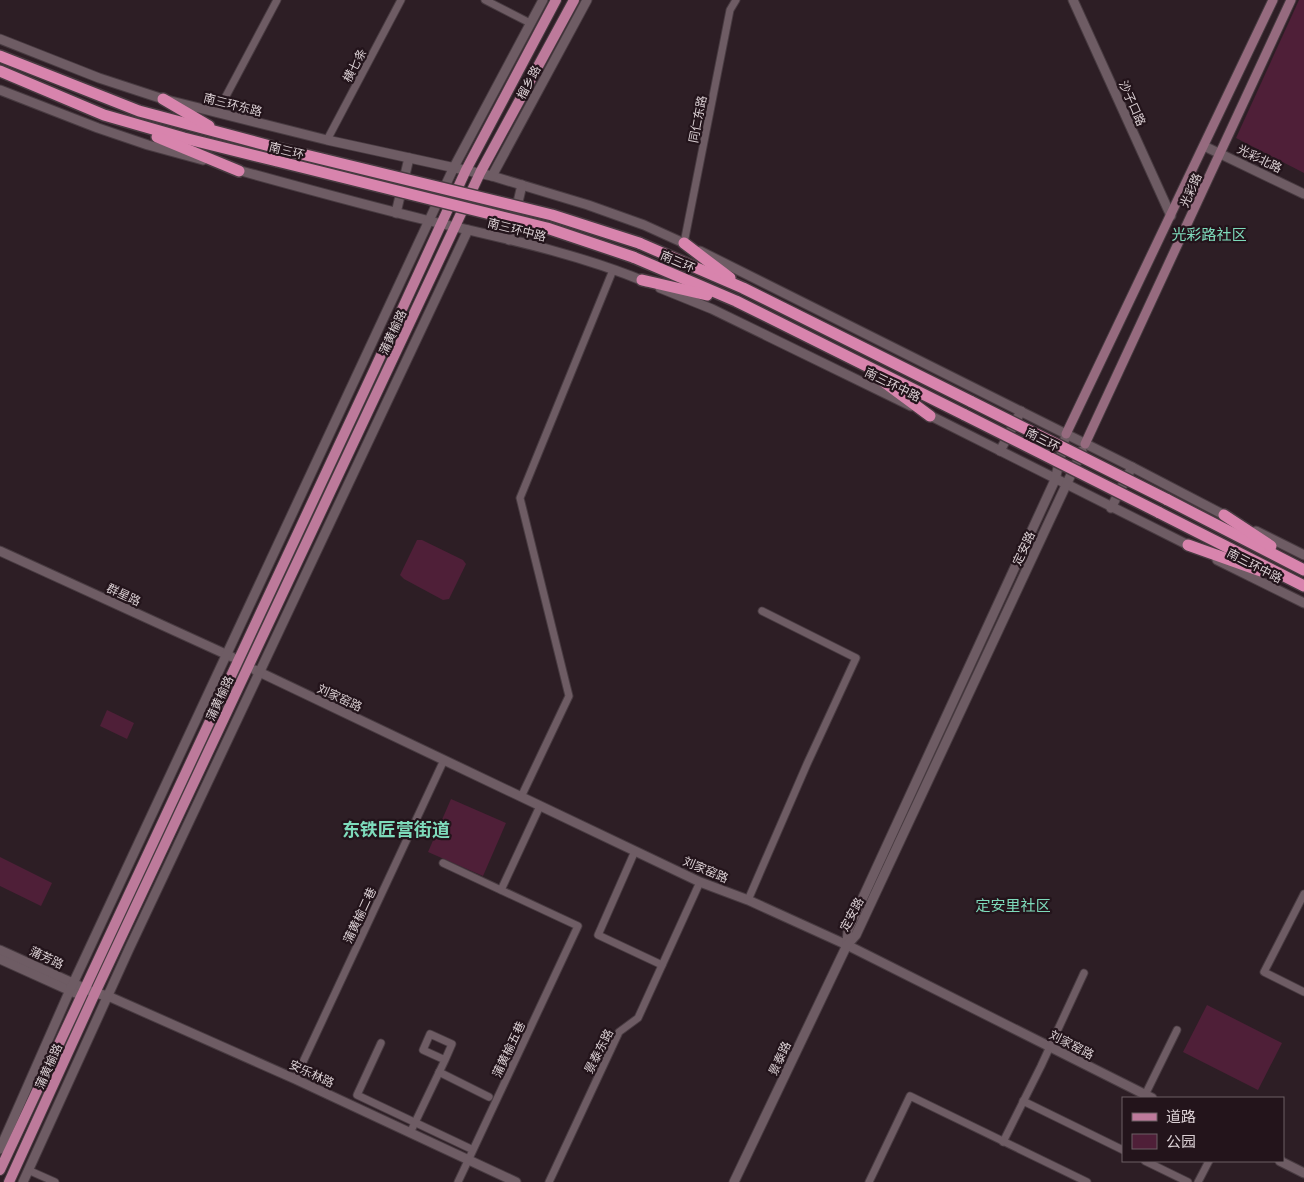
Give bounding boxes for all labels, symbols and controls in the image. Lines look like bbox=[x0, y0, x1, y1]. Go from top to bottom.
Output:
street label: 横七条 bbox=[338, 45, 370, 85]
street label: 榴乡路 bbox=[512, 62, 544, 102]
street label: 沙子口路 bbox=[1116, 78, 1150, 128]
street label: 南三环东路 bbox=[202, 89, 264, 119]
street label: 同仁东路 bbox=[685, 94, 709, 144]
street label: 南三环 bbox=[268, 138, 306, 162]
street label: 光彩北路 bbox=[1235, 140, 1285, 176]
street label: 光彩路 bbox=[1175, 170, 1205, 210]
street label: 南三环中路 bbox=[486, 214, 548, 244]
district label: 光彩路社区 bbox=[1171, 224, 1247, 244]
street label: 南三环 bbox=[658, 247, 698, 275]
street label: 蒲黄榆路 bbox=[375, 307, 409, 357]
street label: 南三环中路 bbox=[863, 364, 923, 404]
street label: 南三环 bbox=[1023, 424, 1063, 454]
street label: 定安路 bbox=[1008, 528, 1038, 568]
street label: 南三环中路 bbox=[1225, 544, 1285, 586]
street label: 群星路 bbox=[104, 579, 144, 609]
street label: 蒲黄榆路 bbox=[202, 673, 236, 723]
street label: 刘家窑路 bbox=[315, 680, 365, 714]
district label: 东铁匠营街道 bbox=[342, 817, 450, 841]
street label: 刘家窑路 bbox=[681, 852, 731, 886]
street label: 蒲黄榆二巷 bbox=[339, 884, 379, 946]
street label: 定安路 bbox=[835, 894, 867, 934]
district label: 定安里社区 bbox=[975, 895, 1051, 915]
street label: 蒲芳路 bbox=[27, 942, 67, 972]
street label: 蒲黄榆五巷 bbox=[488, 1018, 528, 1080]
street label: 景泰东路 bbox=[580, 1026, 616, 1076]
street label: 刘家窑路 bbox=[1047, 1026, 1097, 1062]
street label: 景泰路 bbox=[764, 1038, 794, 1078]
street label: 蒲黄榆路 bbox=[31, 1041, 65, 1091]
street label: 安乐林路 bbox=[287, 1056, 337, 1090]
legend bbox=[1122, 1097, 1284, 1162]
text: 道路 bbox=[1166, 1106, 1196, 1126]
text: 公园 bbox=[1166, 1131, 1196, 1151]

